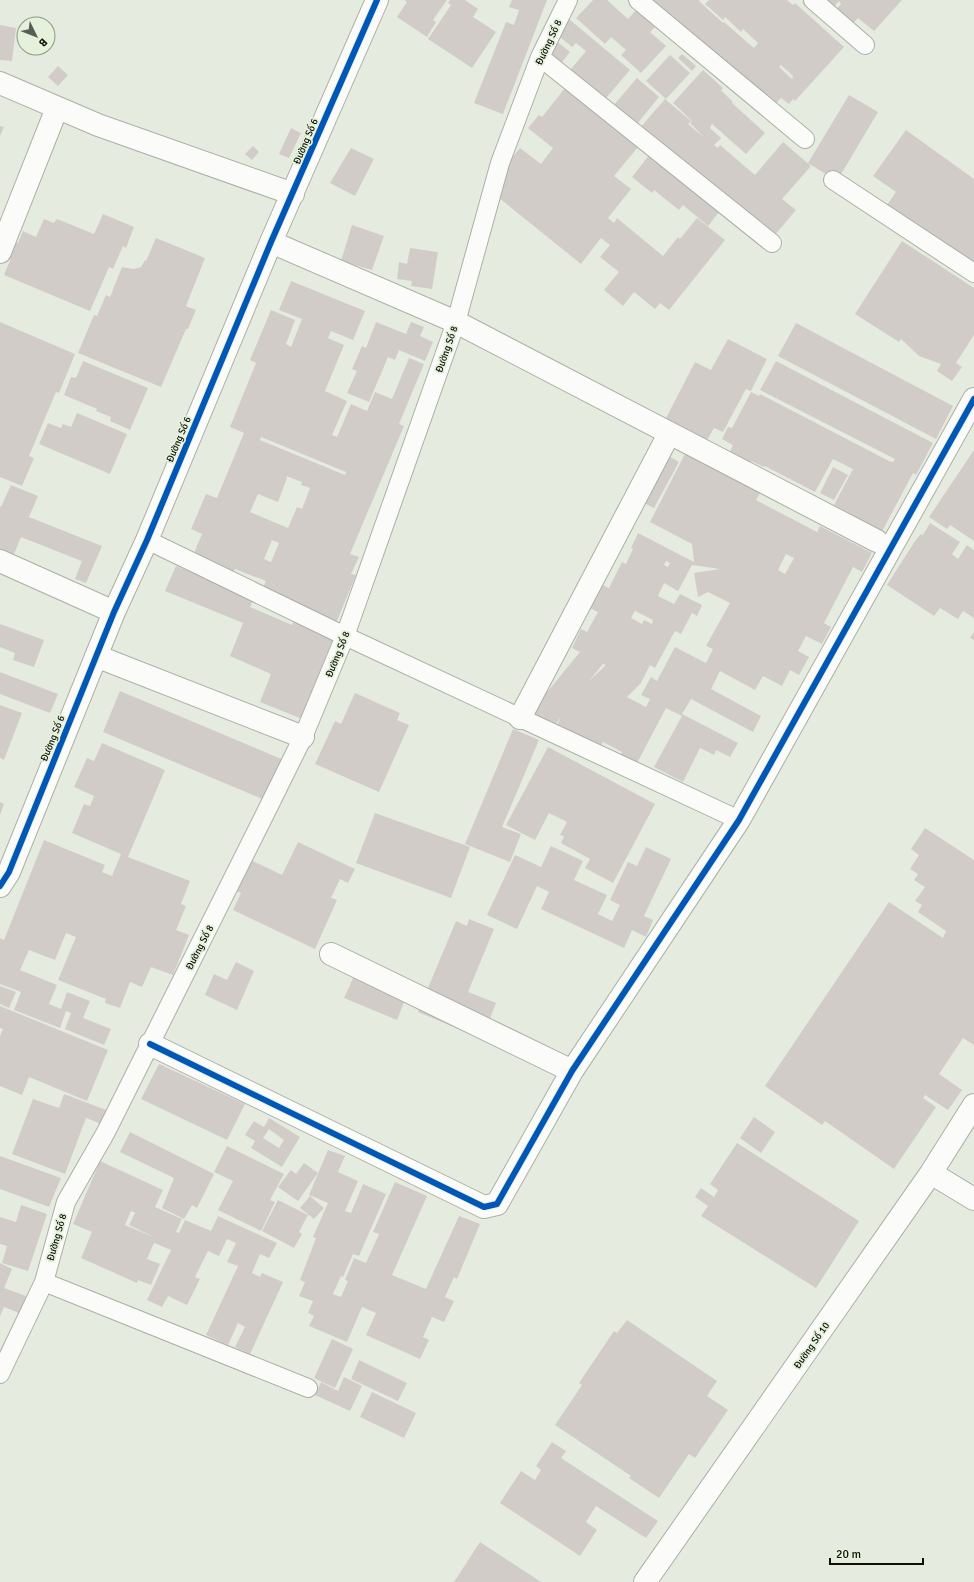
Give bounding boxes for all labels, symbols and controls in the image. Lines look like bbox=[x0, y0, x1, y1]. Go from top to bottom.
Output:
north arrow bbox=[16, 16, 56, 56]
street label: Đường Số 8 bbox=[533, 18, 565, 67]
text: B bbox=[36, 36, 50, 50]
street label: Đường Số 6 bbox=[291, 117, 321, 166]
street label: Đường Số 8 bbox=[433, 324, 461, 374]
street label: Đường Số 6 bbox=[164, 415, 194, 464]
street label: Đường Số 8 bbox=[323, 630, 353, 679]
street label: Đường Số 6 bbox=[38, 714, 68, 763]
street label: Đường Số 8 bbox=[184, 923, 216, 972]
street label: Đường Số 8 bbox=[44, 1212, 69, 1262]
street label: Đường Số 10 bbox=[791, 1320, 832, 1371]
scale bar bbox=[830, 1540, 923, 1566]
text: 20 m bbox=[836, 1547, 861, 1562]

